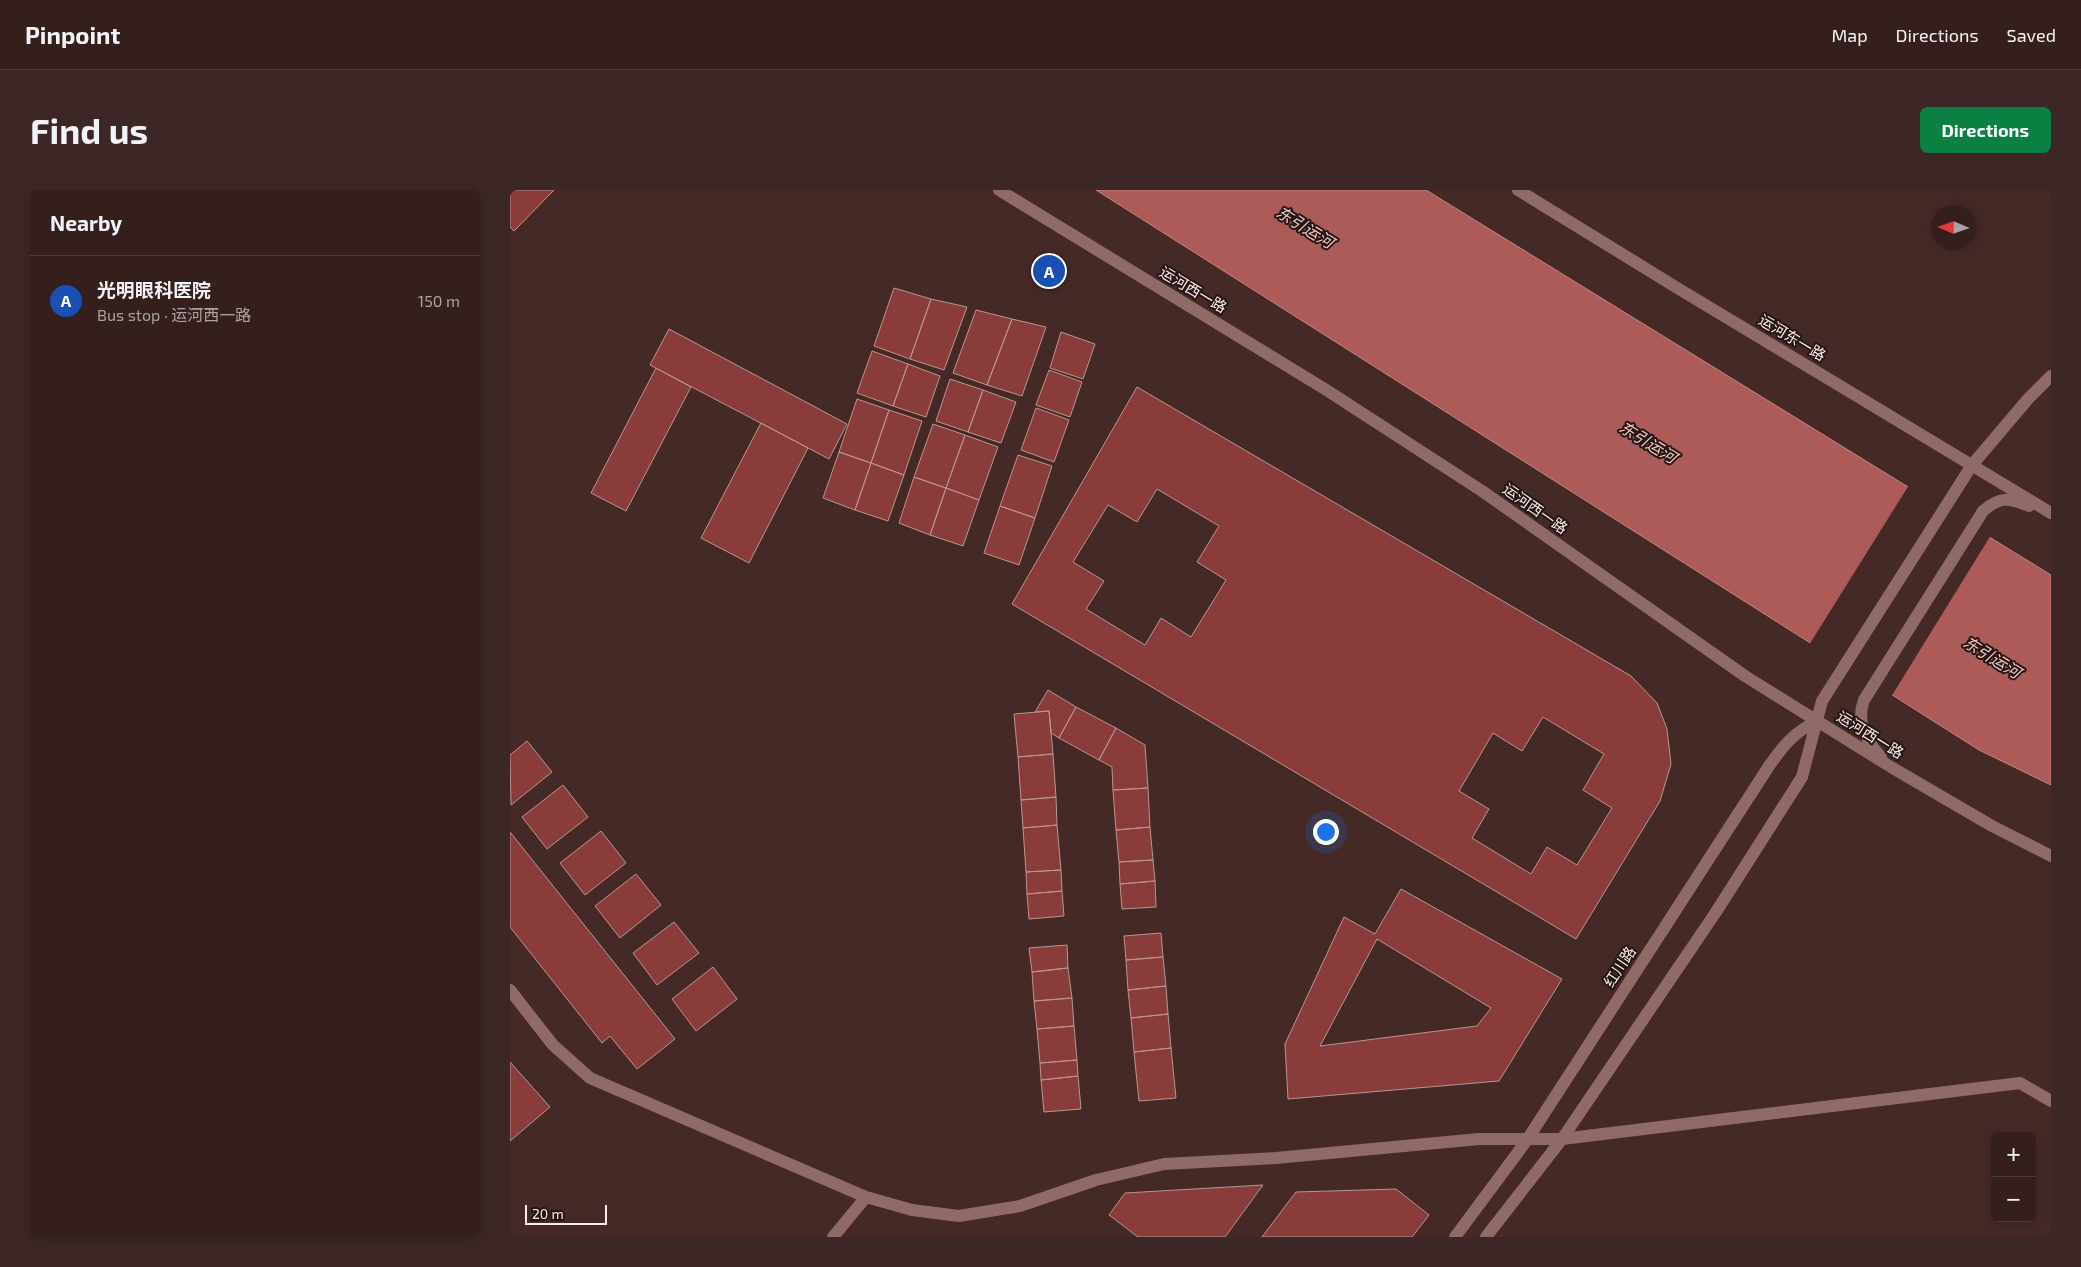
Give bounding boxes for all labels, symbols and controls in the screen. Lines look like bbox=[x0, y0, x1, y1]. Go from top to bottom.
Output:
text: Pinpoint bbox=[25, 20, 120, 49]
text: Map bbox=[1831, 24, 1868, 46]
text: Directions bbox=[1896, 24, 1979, 46]
text: Saved bbox=[2007, 24, 2056, 46]
button: Directions bbox=[1920, 107, 2051, 153]
text: Find us bbox=[30, 109, 148, 151]
water label: 东引运河 bbox=[1273, 202, 1340, 253]
north arrow bbox=[1931, 205, 1976, 250]
text: Nearby bbox=[50, 210, 122, 235]
pin: A bbox=[1033, 252, 1065, 290]
street label: 运河西一路 bbox=[1157, 262, 1230, 316]
text: 光明眼科医院 bbox=[97, 278, 211, 301]
text: A bbox=[61, 291, 71, 310]
text: 150 m bbox=[418, 291, 460, 310]
text: Bus stop · 运河西一路 bbox=[97, 305, 251, 324]
street label: 运河东一路 bbox=[1756, 310, 1829, 364]
water label: 东引运河 bbox=[1616, 417, 1683, 468]
street label: 运河西一路 bbox=[1500, 479, 1571, 537]
water label: 东引运河 bbox=[1960, 632, 2027, 683]
street label: 运河西一路 bbox=[1834, 707, 1907, 762]
your location bbox=[1313, 819, 1339, 845]
street label: 红川路 bbox=[1599, 943, 1639, 990]
map controls bbox=[1991, 1132, 2036, 1222]
button: + bbox=[1991, 1132, 2036, 1177]
button: − bbox=[1991, 1177, 2036, 1222]
scale bar bbox=[525, 1202, 608, 1225]
text: 20 m bbox=[532, 1205, 564, 1222]

